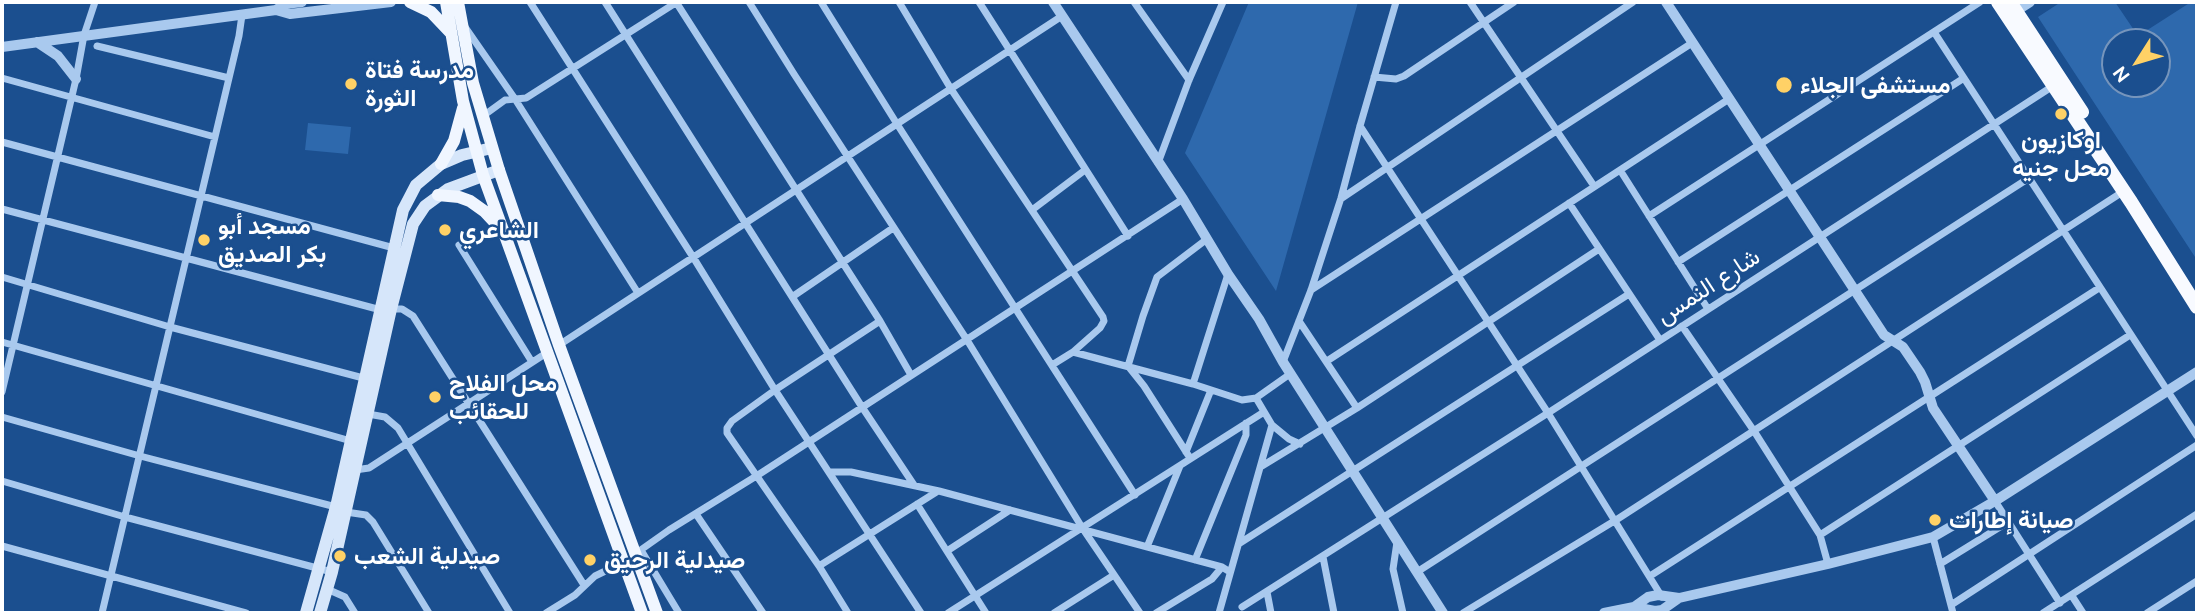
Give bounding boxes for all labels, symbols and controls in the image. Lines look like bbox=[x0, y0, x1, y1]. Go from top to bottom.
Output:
north arrow bbox=[2101, 28, 2171, 98]
place label: مدرسة فتاة الثورة bbox=[365, 56, 474, 112]
text: N bbox=[2108, 62, 2134, 87]
place label: مستشفى الجلاء bbox=[1800, 71, 1950, 99]
marker: مستشفى الجلاء bbox=[1774, 75, 1794, 95]
marker: مدرسة فتاة الثورة bbox=[343, 76, 359, 92]
marker: اوكازيون محل جنيه bbox=[2053, 106, 2069, 122]
place label: اوكازيون محل جنيه bbox=[2012, 126, 2110, 182]
place label: مسجد أبو بكر الصديق bbox=[218, 212, 326, 268]
place label: الشاعري bbox=[459, 216, 539, 244]
marker: الشاعري bbox=[437, 222, 453, 238]
marker: مسجد أبو بكر الصديق bbox=[196, 232, 212, 248]
street label: شارع النمس bbox=[1651, 242, 1765, 330]
place label: محل الفلاح للحقائب bbox=[449, 369, 557, 425]
marker: محل الفلاح للحقائب bbox=[427, 389, 443, 405]
place label: صيانة إطارات bbox=[1949, 506, 2074, 534]
marker: صيانة إطارات bbox=[1927, 512, 1943, 528]
place label: صيدلية الشعب bbox=[354, 542, 500, 570]
place label: صيدلية الرحيق bbox=[604, 546, 745, 574]
marker: صيدلية الشعب bbox=[332, 548, 348, 564]
marker: صيدلية الرحيق bbox=[582, 552, 598, 568]

